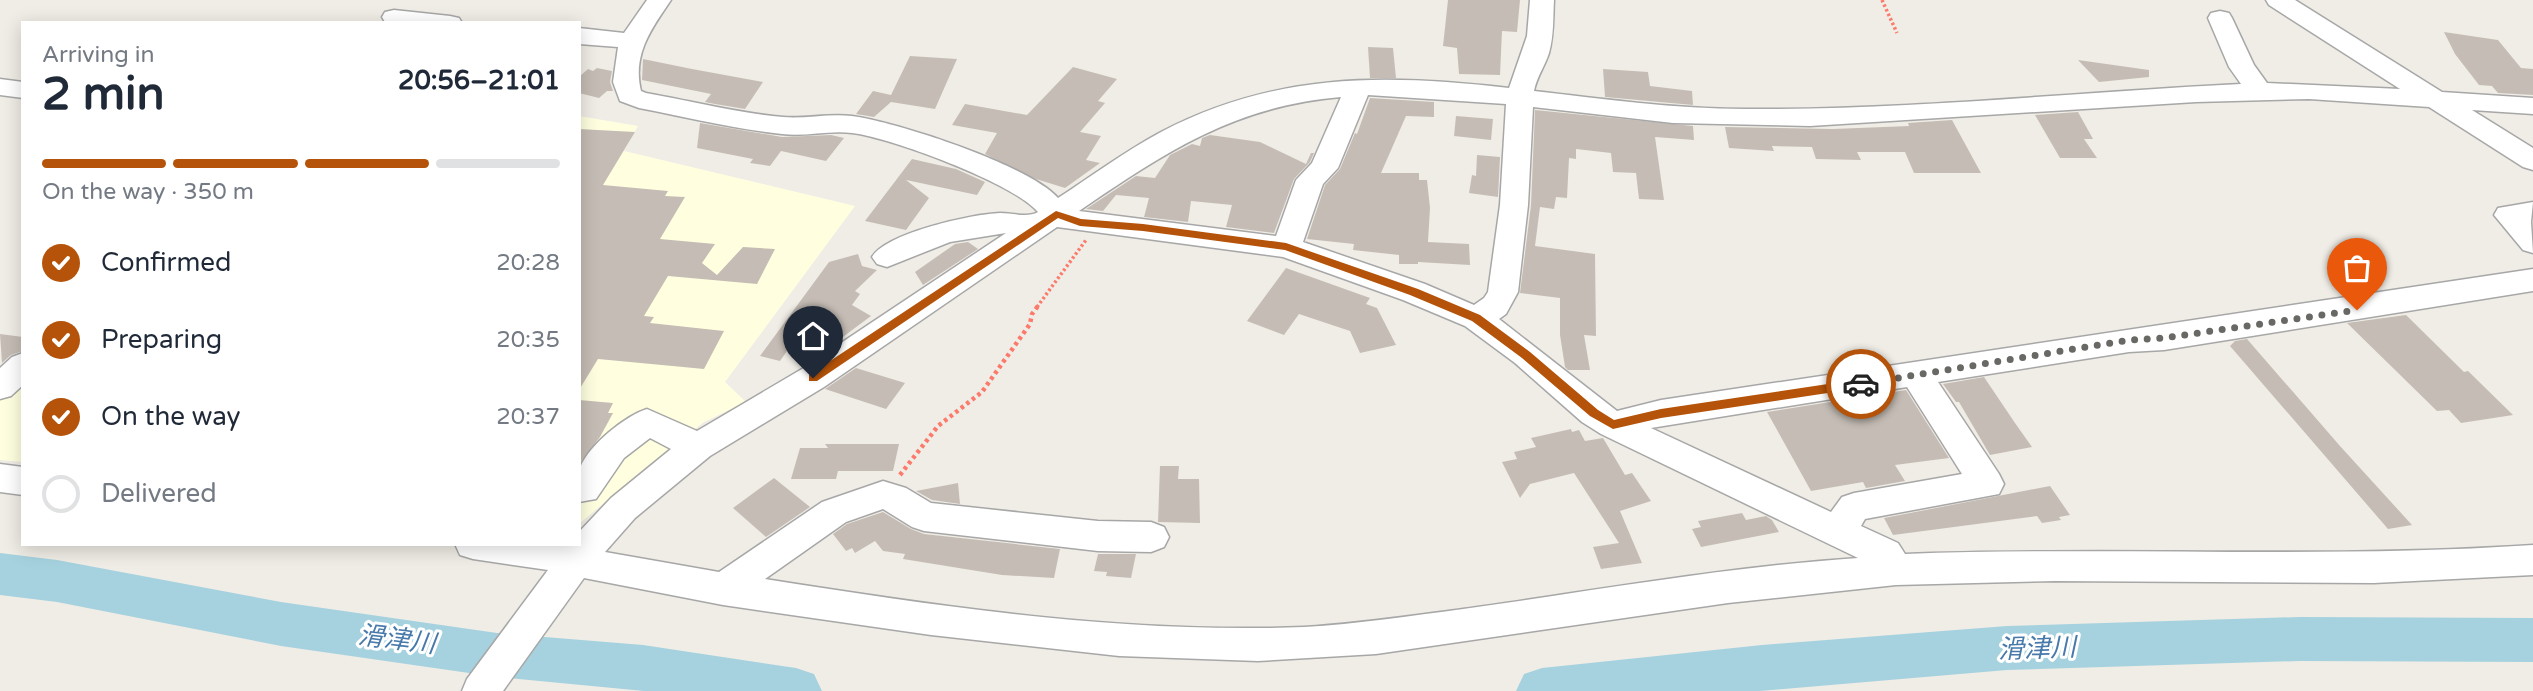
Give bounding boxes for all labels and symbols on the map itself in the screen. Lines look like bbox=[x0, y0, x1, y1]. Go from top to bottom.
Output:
pin bbox=[2327, 238, 2387, 310]
pin bbox=[783, 306, 843, 378]
courier bbox=[1826, 349, 1896, 419]
water label: 滑津川 bbox=[356, 619, 441, 660]
water label: 滑津川 bbox=[1997, 632, 2080, 665]

